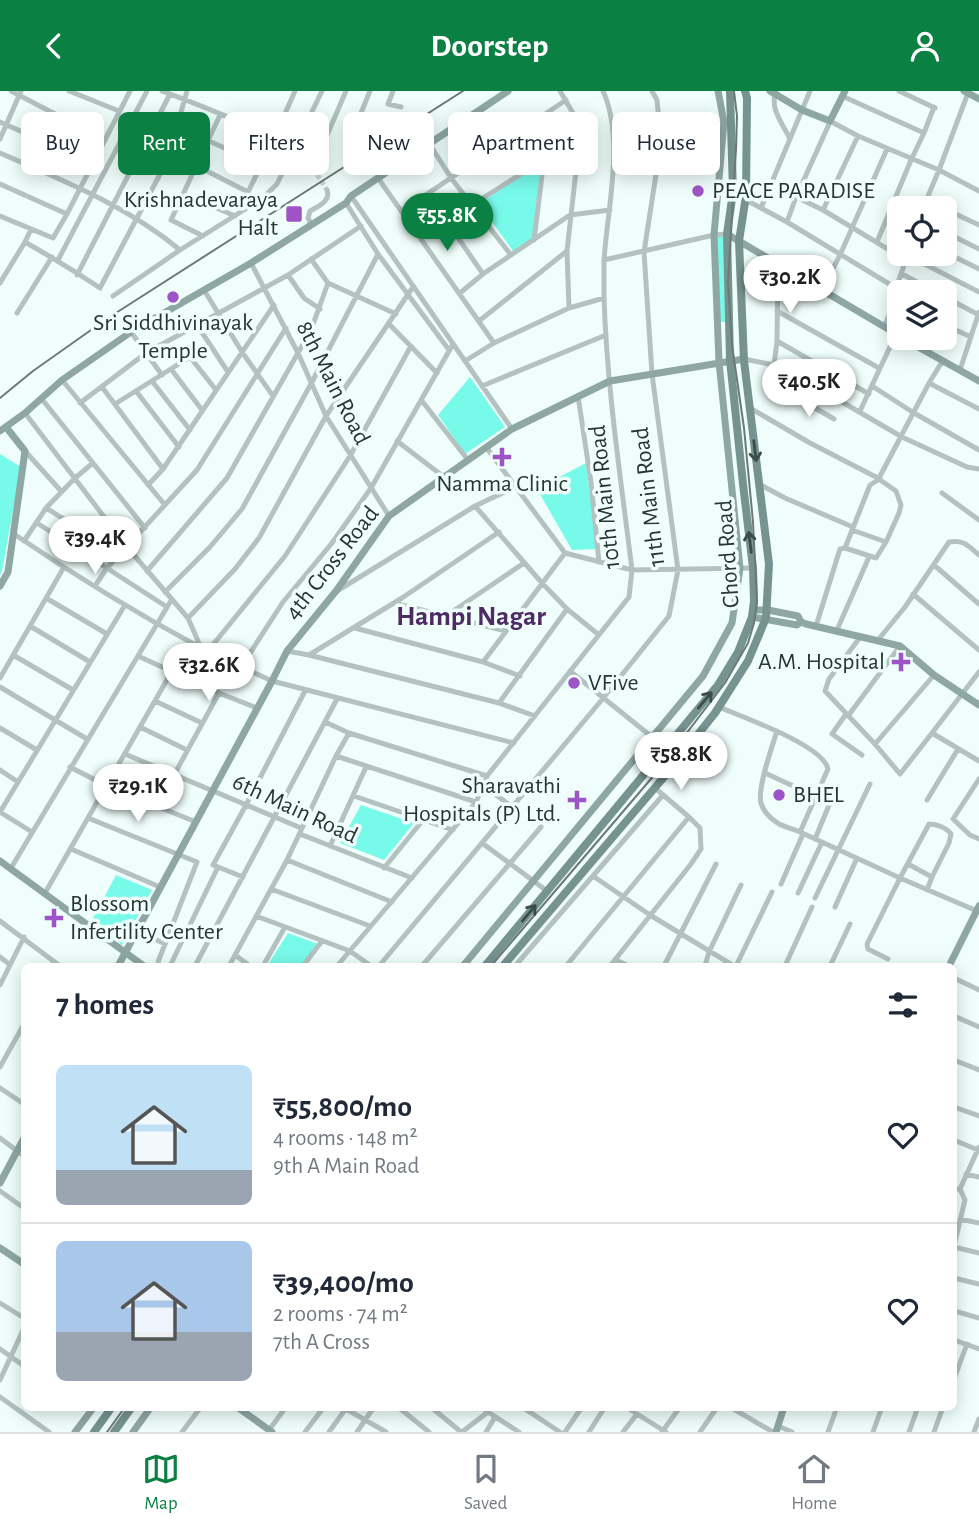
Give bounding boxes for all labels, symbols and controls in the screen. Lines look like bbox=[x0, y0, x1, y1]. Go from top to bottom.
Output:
icon: back bbox=[35, 27, 73, 65]
icon: person bbox=[906, 27, 944, 65]
text: Doorstep bbox=[431, 30, 548, 62]
chip: Buy bbox=[21, 112, 104, 175]
chip: Rent bbox=[118, 112, 210, 175]
chip: Filters bbox=[224, 112, 329, 175]
chip: New bbox=[343, 112, 434, 175]
chip: Apartment bbox=[448, 112, 598, 175]
chip: House bbox=[612, 112, 720, 175]
place label: PEACE PARADISE bbox=[712, 179, 875, 203]
marker: PEACE PARADISE bbox=[690, 183, 706, 199]
place label: Krishnadevaraya Halt bbox=[124, 188, 278, 240]
pin: ₹55.8K bbox=[390, 193, 504, 253]
map controls bbox=[887, 196, 957, 350]
button: locate bbox=[887, 196, 957, 266]
marker: Krishnadevaraya Halt bbox=[284, 204, 304, 224]
text: ₹55.8K bbox=[417, 204, 477, 227]
pin: ₹30.2K bbox=[733, 255, 847, 315]
text: ₹30.2K bbox=[759, 266, 821, 289]
button: layers bbox=[887, 280, 957, 350]
marker: Sri Siddhivinayak Temple bbox=[165, 289, 181, 305]
place label: Sri Siddhivinayak Temple bbox=[93, 311, 253, 363]
street label: 8th Main Road bbox=[292, 317, 374, 449]
pin: ₹40.5K bbox=[752, 359, 866, 419]
text: ₹40.5K bbox=[778, 370, 840, 393]
street label: 10th Main Road bbox=[586, 424, 624, 570]
street label: 11th Main Road bbox=[629, 426, 669, 568]
one-way arrow bbox=[749, 439, 762, 461]
marker: Namma Clinic bbox=[492, 447, 512, 467]
place label: Namma Clinic bbox=[436, 472, 568, 496]
street label: Chord Road bbox=[712, 499, 744, 609]
street label: 4th Cross Road bbox=[280, 502, 384, 624]
pin: ₹39.4K bbox=[38, 517, 152, 576]
text: ₹39.4K bbox=[65, 527, 125, 550]
one-way arrow bbox=[743, 531, 756, 554]
district label: Hampi Nagar bbox=[396, 603, 546, 631]
pin: ₹32.6K bbox=[152, 643, 266, 703]
place label: A.M. Hospital bbox=[758, 650, 885, 674]
marker: A.M. Hospital bbox=[891, 652, 911, 672]
text: ₹32.6K bbox=[179, 654, 239, 677]
place label: VFive bbox=[588, 671, 639, 695]
marker: VFive bbox=[566, 675, 582, 691]
one-way arrow bbox=[697, 692, 713, 710]
pin: ₹58.8K bbox=[624, 733, 738, 792]
text: ₹58.8K bbox=[651, 743, 711, 766]
pin: ₹29.1K bbox=[81, 765, 195, 824]
street label: 6th Main Road bbox=[229, 770, 361, 848]
place label: Sharavathi Hospitals (P) Ltd. bbox=[403, 774, 561, 826]
text: ₹29.1K bbox=[109, 775, 167, 798]
place label: BHEL bbox=[793, 783, 844, 807]
marker: BHEL bbox=[771, 787, 787, 803]
marker: Sharavathi Hospitals (P) Ltd. bbox=[567, 790, 587, 810]
place label: Blossom Infertility Center bbox=[70, 892, 223, 944]
one-way arrow bbox=[521, 905, 537, 923]
marker: Blossom Infertility Center bbox=[44, 908, 64, 928]
icon: filters bbox=[884, 986, 922, 1024]
text: 7 homes bbox=[56, 990, 154, 1020]
text: ₹55,800/mo bbox=[273, 1092, 412, 1122]
icon: home bbox=[112, 1093, 196, 1177]
icon: heart bbox=[884, 1116, 922, 1154]
text: 4 rooms · 148 m² bbox=[273, 1127, 418, 1150]
text: 9th A Main Road bbox=[273, 1155, 420, 1178]
text: ₹39,400/mo bbox=[273, 1268, 414, 1298]
icon: home bbox=[112, 1269, 196, 1353]
icon: heart bbox=[884, 1292, 922, 1330]
text: 2 rooms · 74 m² bbox=[273, 1303, 408, 1326]
text: 7th A Cross bbox=[273, 1331, 370, 1354]
tab: Map bbox=[142, 1450, 180, 1515]
tab: Saved bbox=[464, 1450, 507, 1515]
tab: Home bbox=[791, 1450, 837, 1515]

